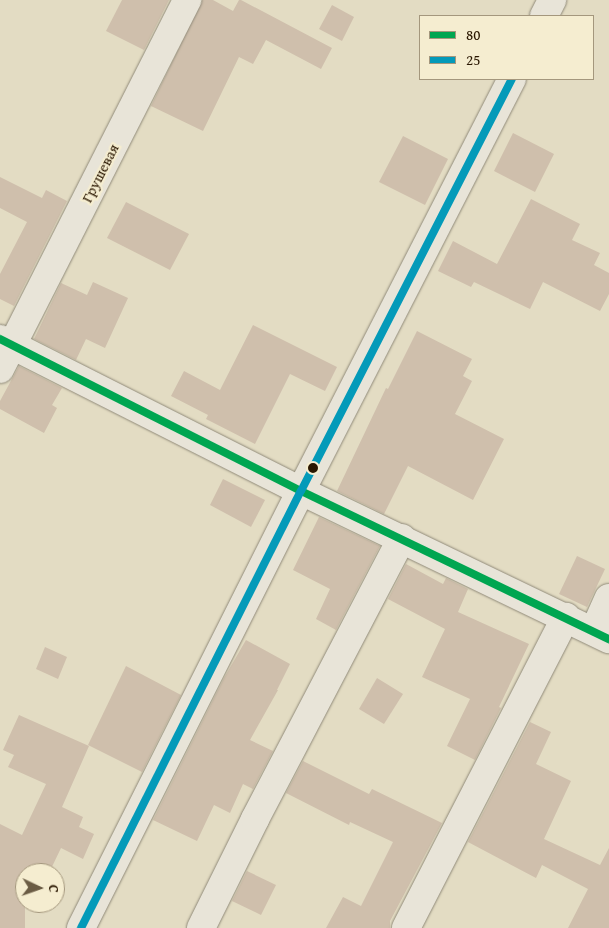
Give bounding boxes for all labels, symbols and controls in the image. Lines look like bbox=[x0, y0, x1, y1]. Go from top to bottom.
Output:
legend bbox=[419, 15, 594, 80]
text: 80 bbox=[466, 24, 480, 45]
text: 25 bbox=[466, 49, 480, 70]
street label: Грушевая bbox=[78, 141, 122, 205]
unlabelled marker bbox=[308, 463, 318, 473]
north arrow bbox=[15, 863, 65, 913]
text: С bbox=[44, 884, 64, 893]

